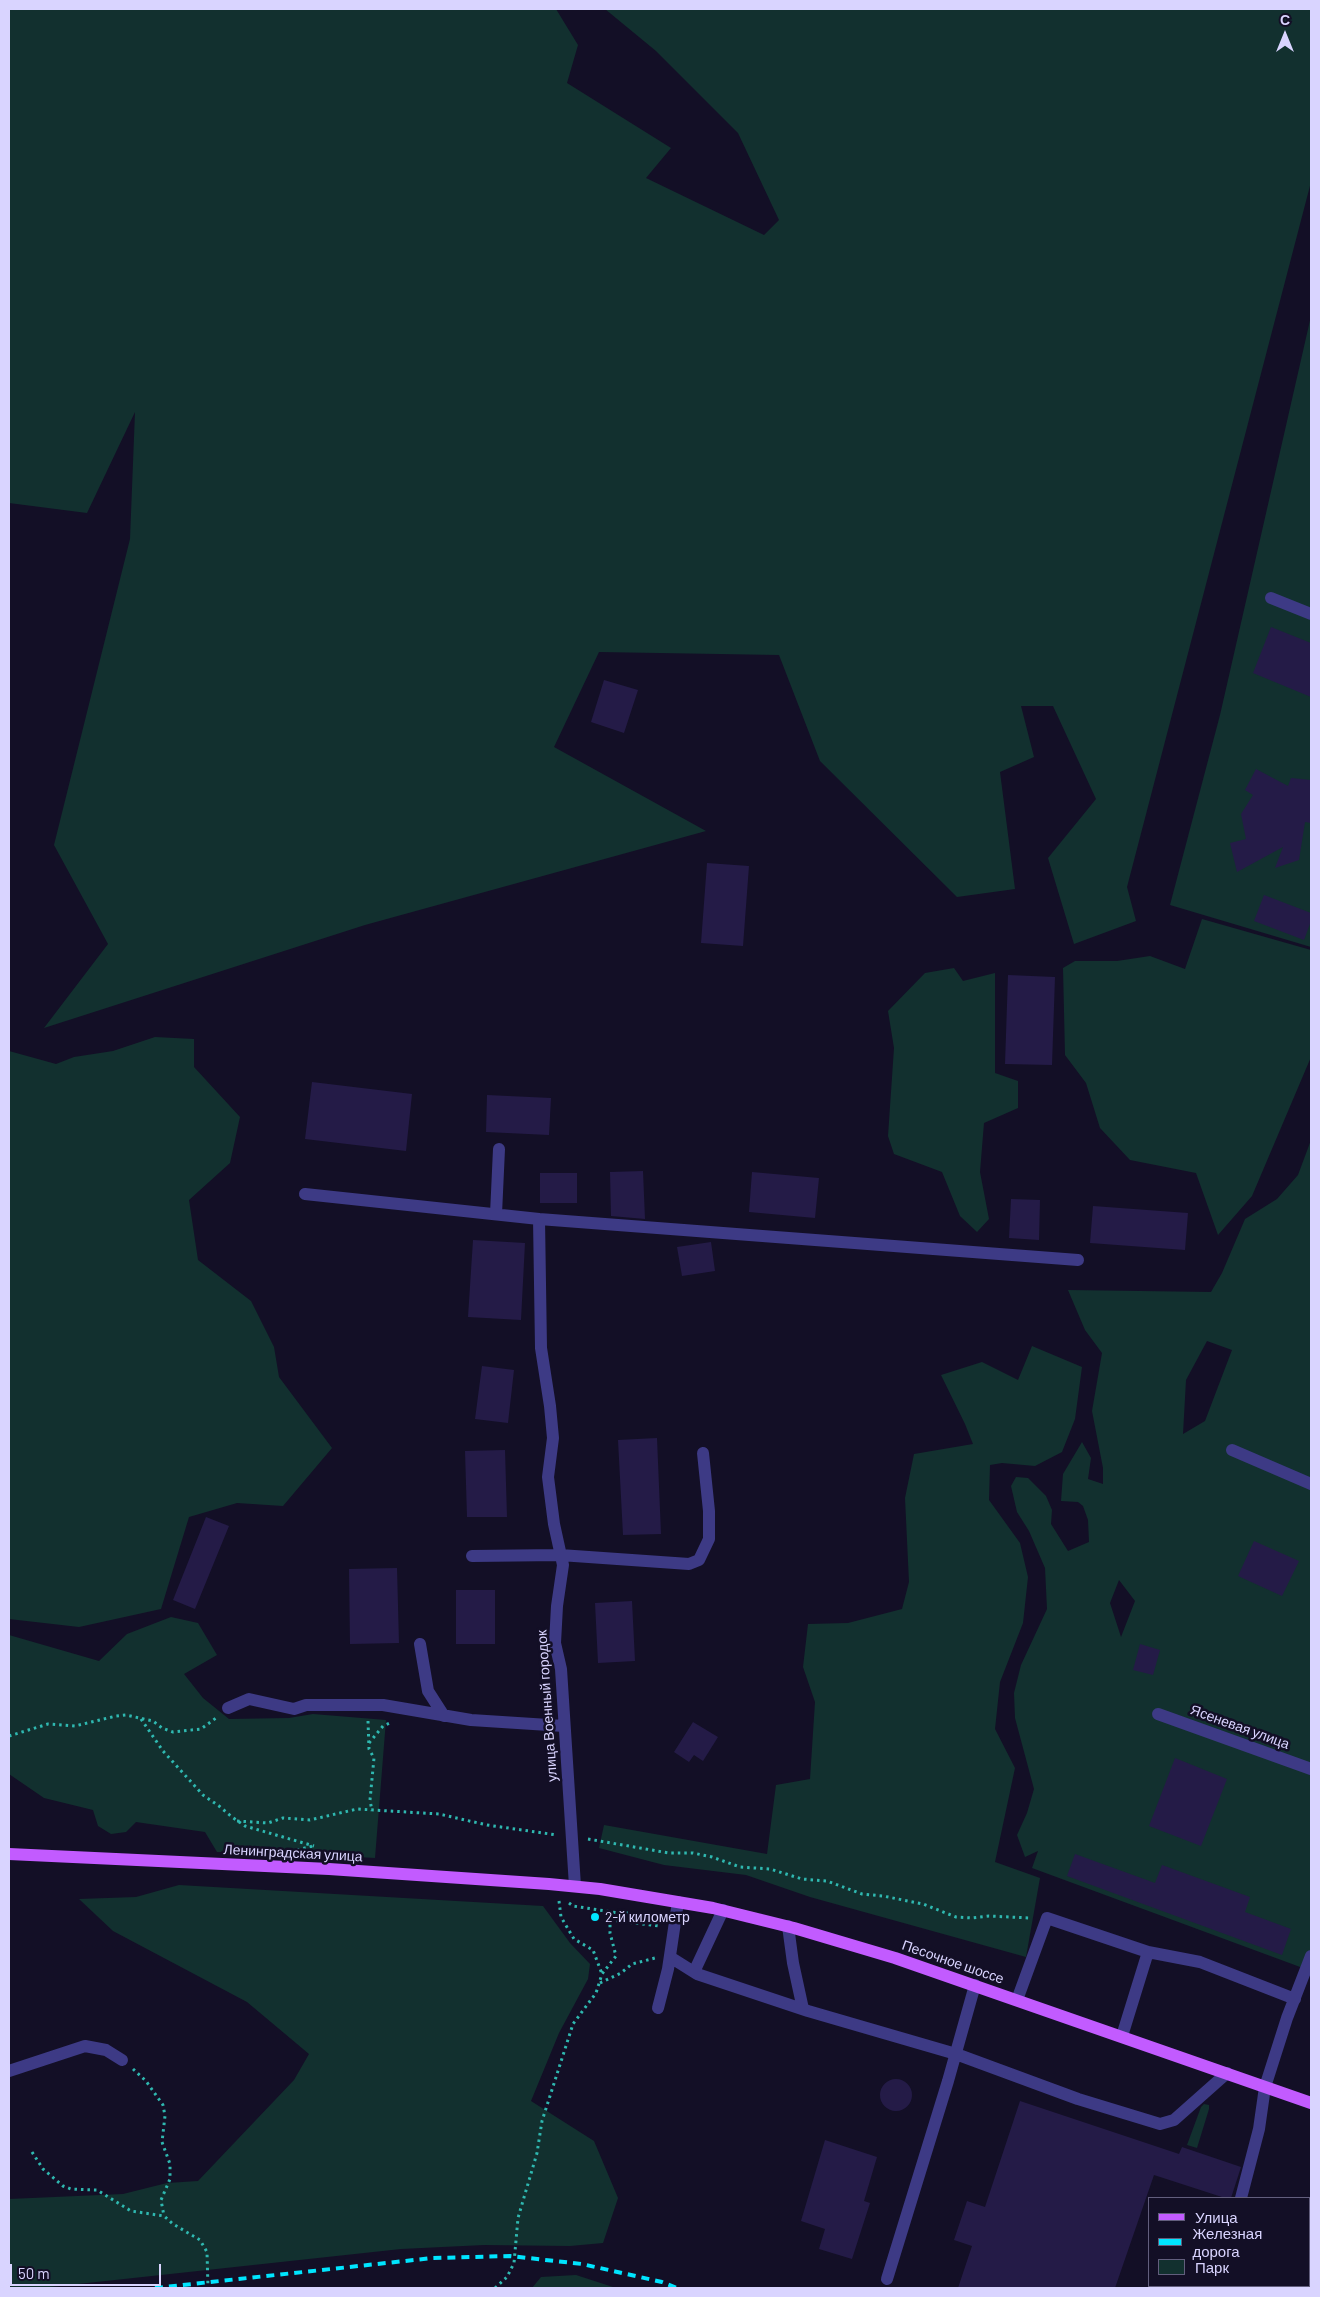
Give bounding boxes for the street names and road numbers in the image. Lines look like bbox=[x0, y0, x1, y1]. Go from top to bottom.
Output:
street label: улица Военный городок bbox=[533, 1629, 561, 1783]
street label: Ясеневая улица bbox=[1188, 1701, 1292, 1753]
street label: Ленинградская улица bbox=[223, 1841, 363, 1865]
street label: Песочное шоссе bbox=[900, 1937, 1006, 1987]

